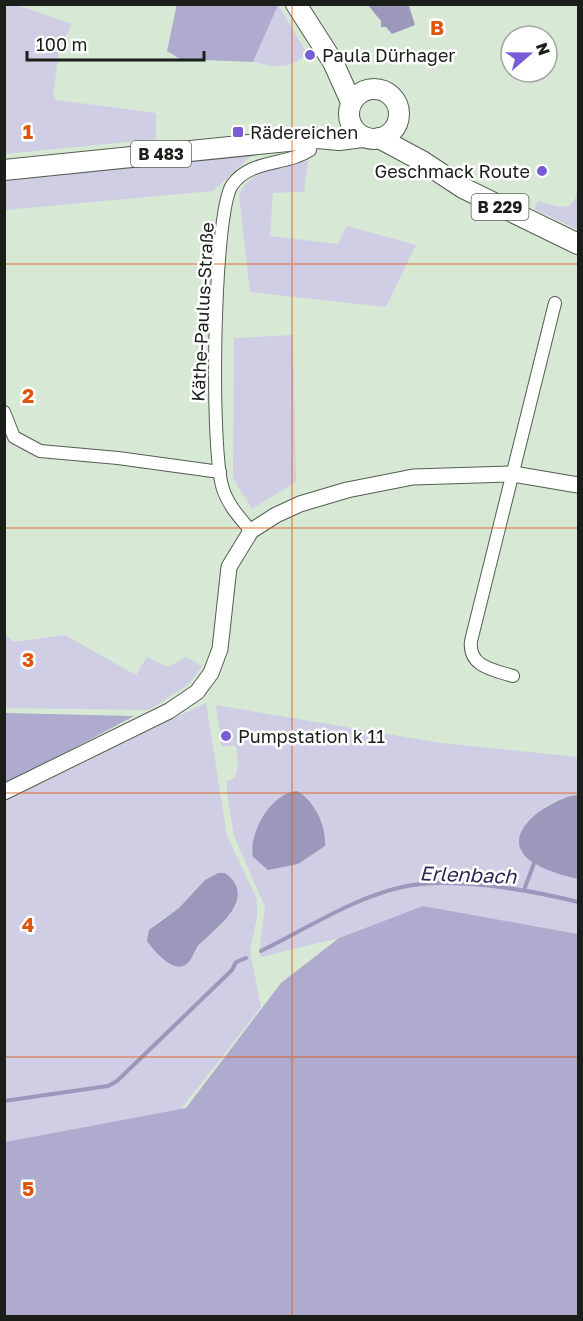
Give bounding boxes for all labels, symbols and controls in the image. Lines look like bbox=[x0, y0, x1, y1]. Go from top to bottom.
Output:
text: B bbox=[430, 15, 444, 39]
scale bar bbox=[27, 24, 204, 62]
north arrow bbox=[499, 24, 559, 84]
text: 100 m bbox=[36, 33, 87, 55]
text: N bbox=[532, 40, 555, 58]
place label: Paula Dürhager bbox=[322, 44, 455, 66]
marker: Paula Dürhager bbox=[303, 48, 317, 62]
text: 1 bbox=[23, 119, 33, 143]
place label: Rädereichen bbox=[250, 121, 358, 143]
marker: Rädereichen bbox=[231, 125, 245, 139]
road number: B 483 bbox=[131, 141, 191, 167]
place label: Geschmack Route bbox=[374, 160, 530, 182]
marker: Geschmack Route bbox=[535, 164, 549, 178]
road number: B 229 bbox=[472, 194, 528, 220]
street label: Käthe-Paulus-Straße bbox=[186, 222, 218, 402]
text: 2 bbox=[22, 383, 34, 407]
text: 3 bbox=[22, 647, 34, 671]
place label: Pumpstation k 11 bbox=[238, 725, 385, 747]
marker: Pumpstation k 11 bbox=[219, 729, 233, 743]
water label: Erlenbach bbox=[419, 860, 518, 888]
text: 4 bbox=[22, 912, 34, 936]
text: 5 bbox=[22, 1176, 34, 1200]

